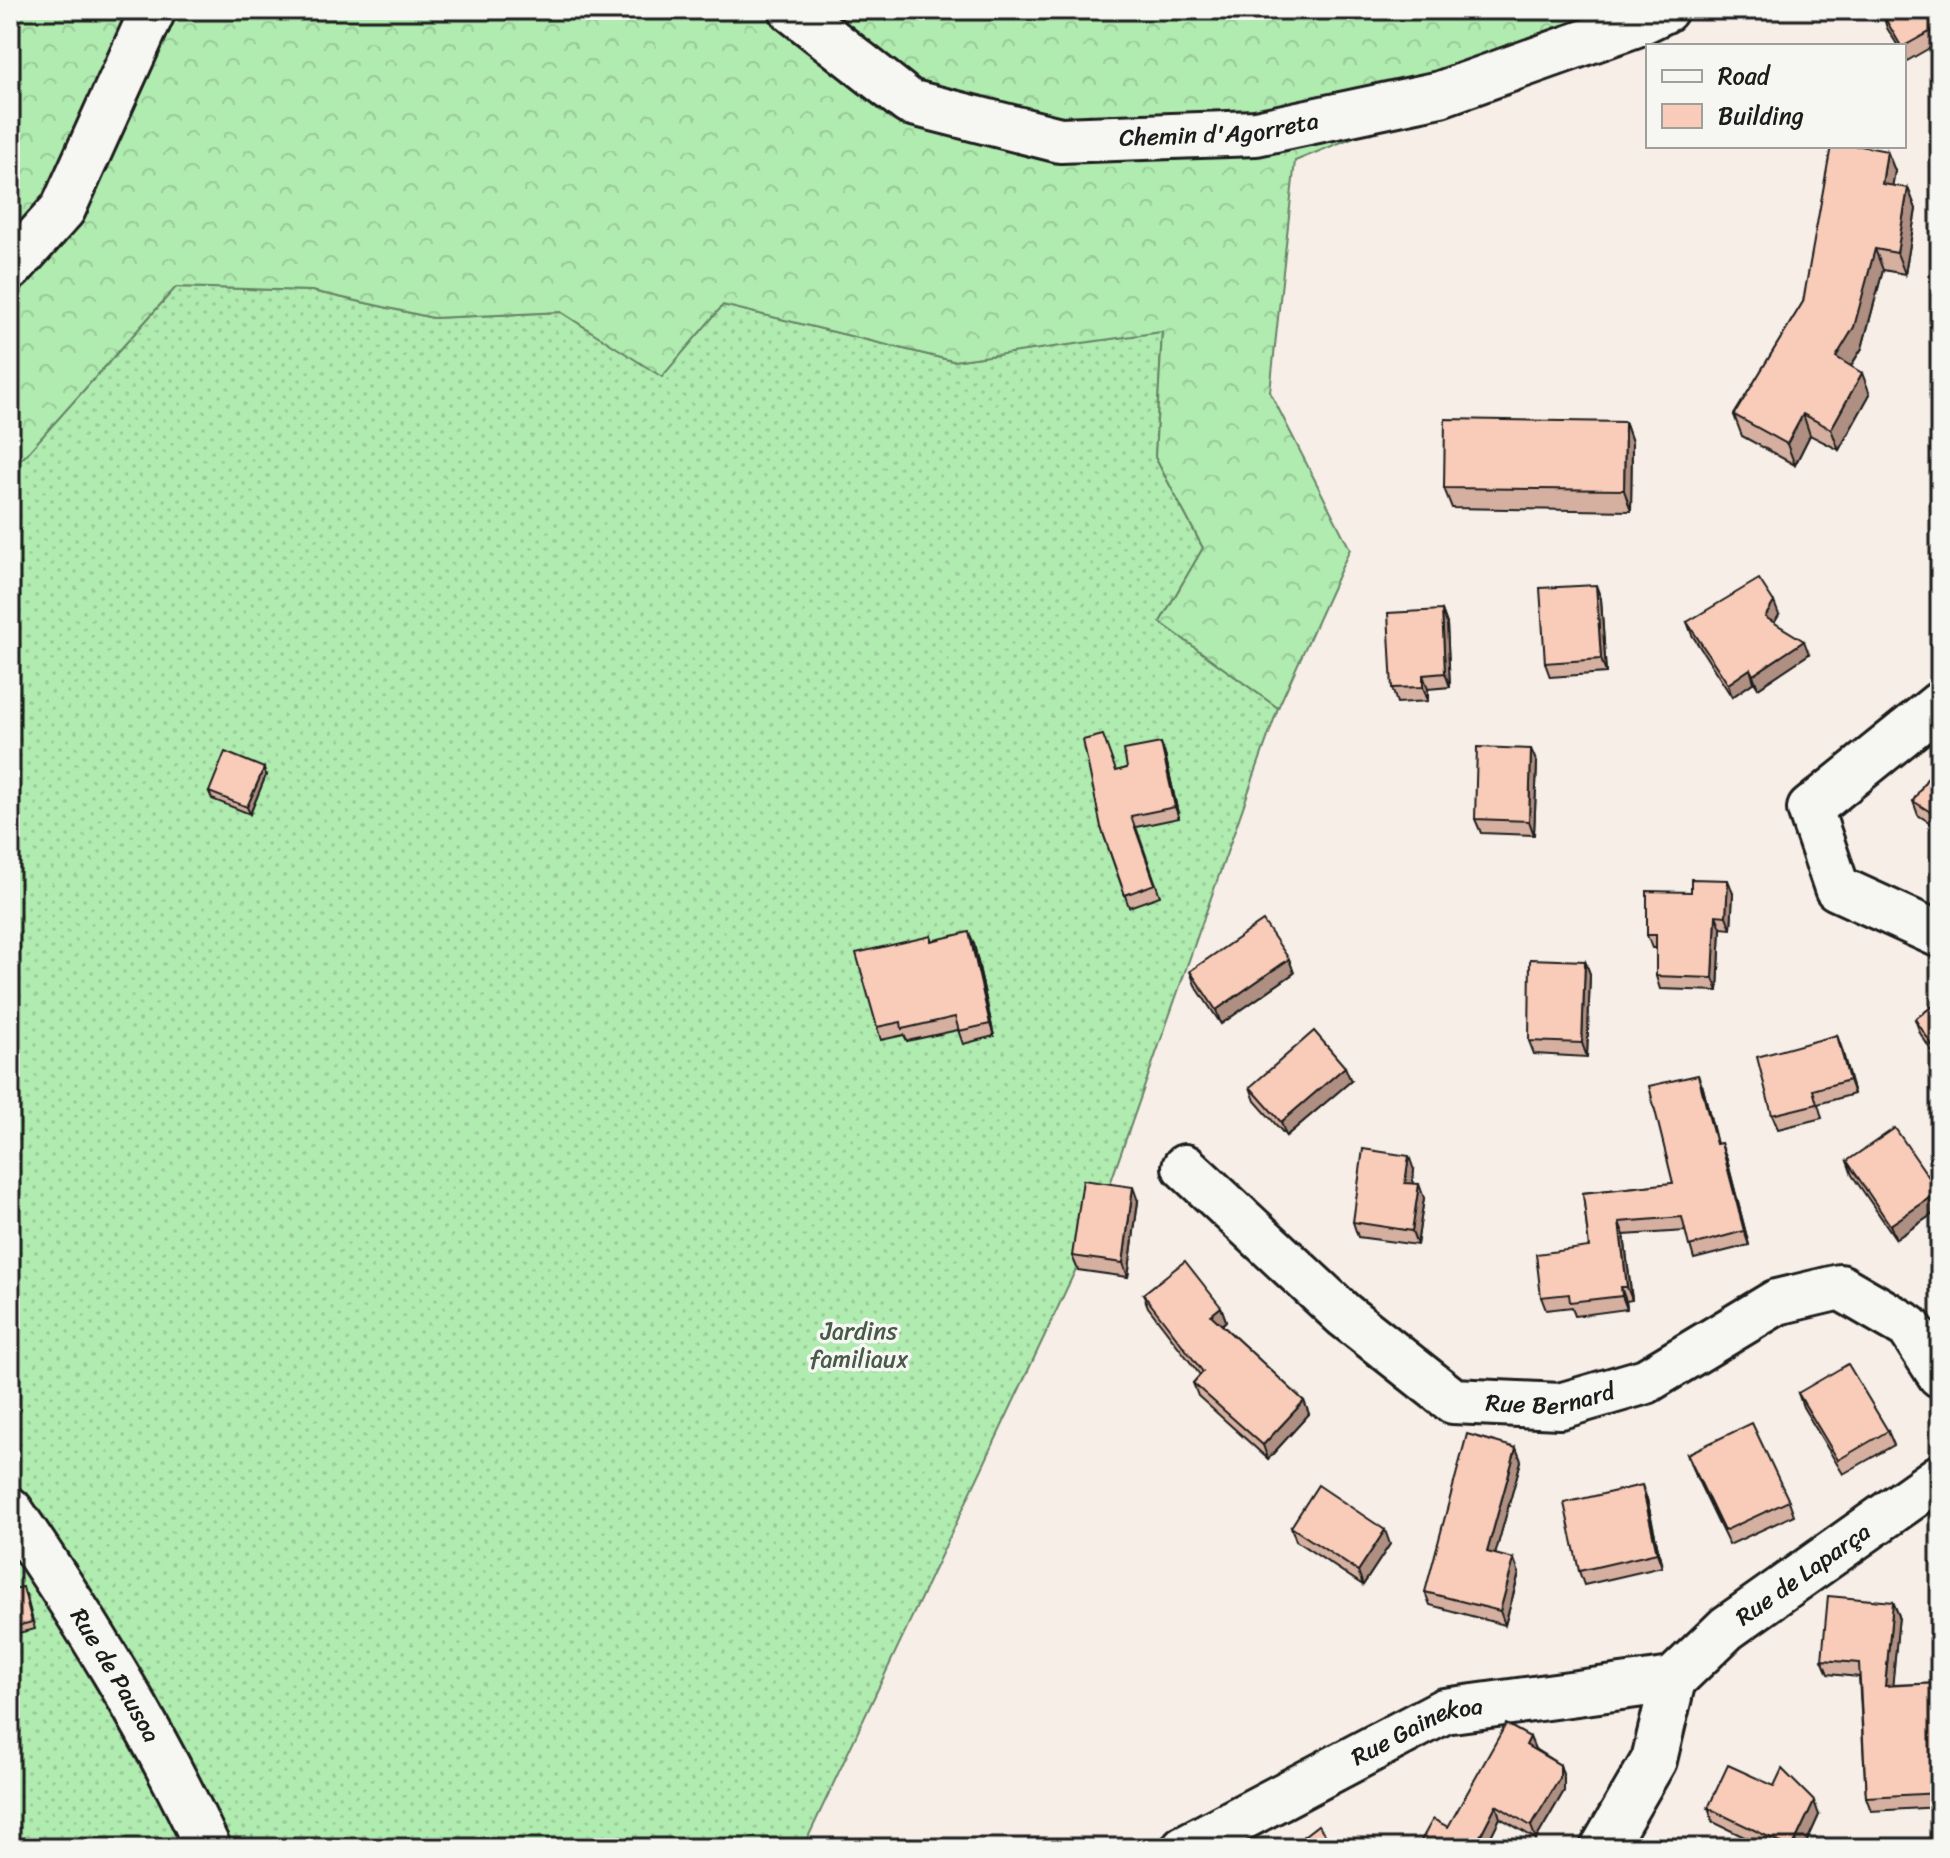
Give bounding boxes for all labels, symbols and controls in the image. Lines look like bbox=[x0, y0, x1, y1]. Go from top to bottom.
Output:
legend bbox=[1646, 44, 1906, 148]
text: Road bbox=[1718, 55, 1772, 97]
text: Building bbox=[1718, 95, 1804, 137]
street label: Chemin d'Agorreta bbox=[1118, 99, 1323, 159]
park label: Jardins familiaux bbox=[810, 1310, 909, 1380]
street label: Rue Bernard bbox=[1485, 1370, 1622, 1427]
street label: Rue de Laparça bbox=[1726, 1511, 1880, 1637]
street label: Rue de Pausoa bbox=[59, 1599, 172, 1750]
street label: Rue Gainekoa bbox=[1343, 1685, 1485, 1777]

